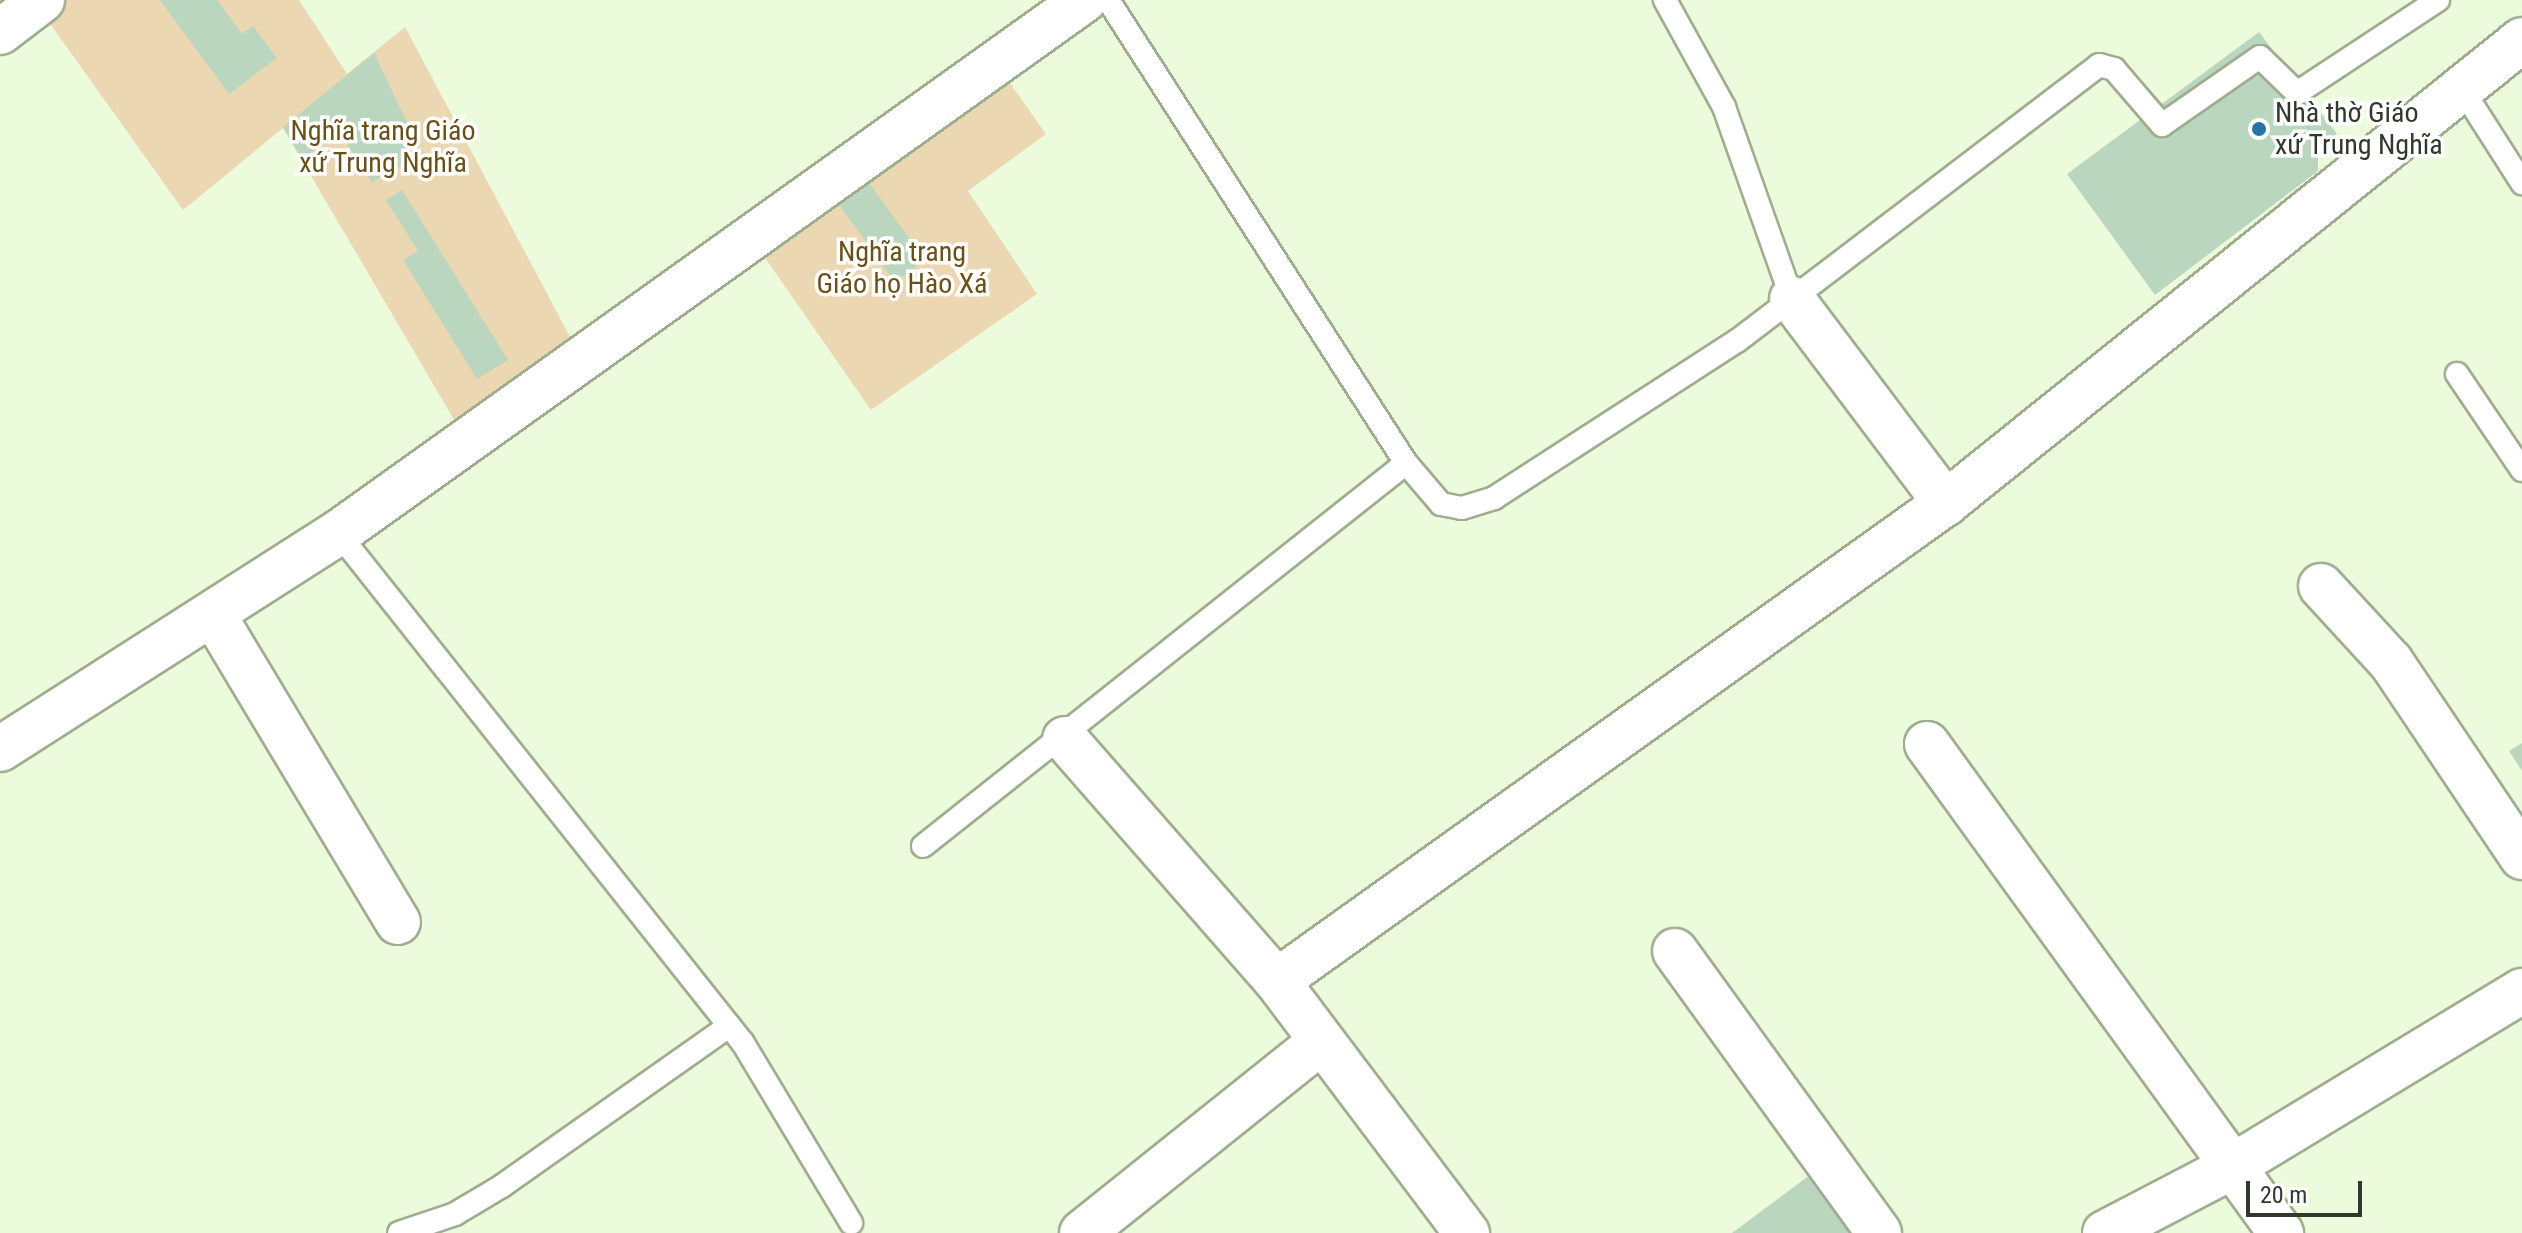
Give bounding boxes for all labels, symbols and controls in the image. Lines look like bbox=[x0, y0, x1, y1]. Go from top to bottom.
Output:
place label: Nhà thờ Giáo xứ Trung Nghĩa bbox=[2275, 96, 2443, 162]
park label: Nghĩa trang Giáo xứ Trung Nghĩa bbox=[290, 114, 476, 180]
marker: Nhà thờ Giáo xứ Trung Nghĩa bbox=[2250, 120, 2268, 138]
park label: Nghĩa trang Giáo họ Hào Xá bbox=[817, 235, 987, 301]
scale bar bbox=[2250, 1165, 2366, 1215]
text: 20 m bbox=[2260, 1181, 2307, 1209]

